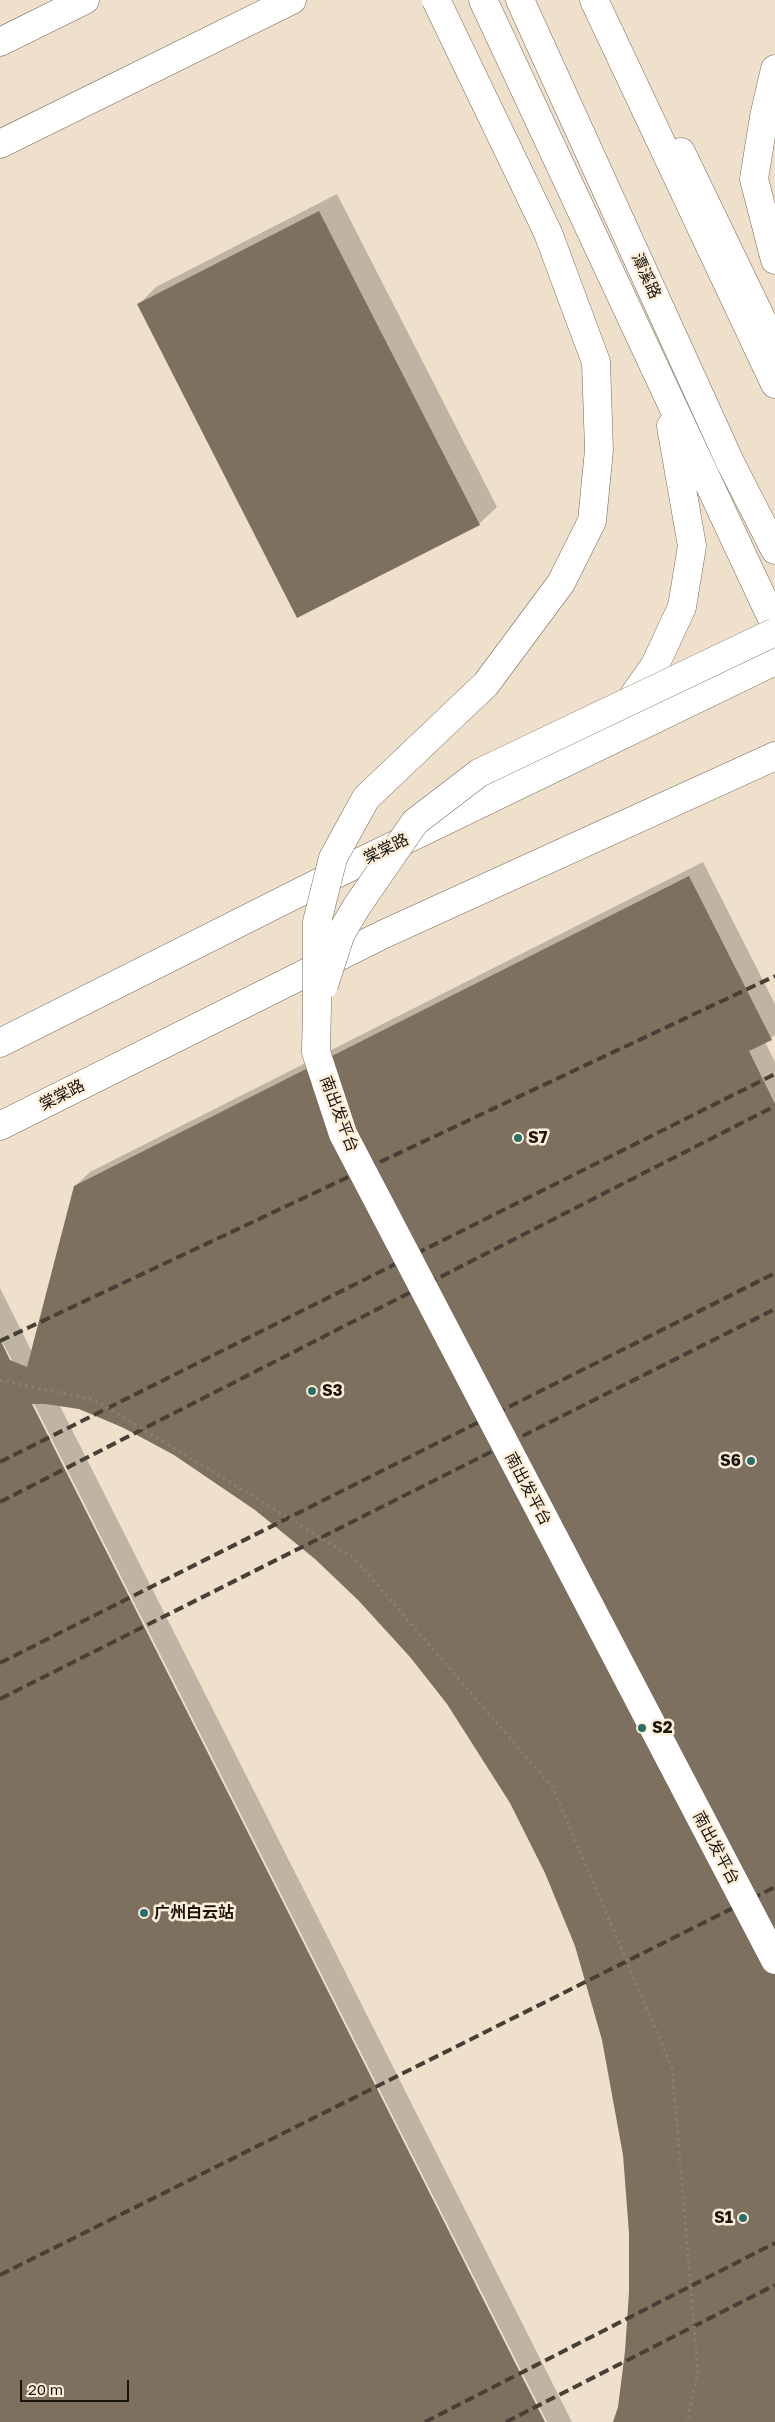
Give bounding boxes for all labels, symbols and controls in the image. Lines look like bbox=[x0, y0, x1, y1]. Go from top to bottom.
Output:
street label: 潭溪路 bbox=[627, 250, 665, 302]
street label: 棠棠路 bbox=[360, 830, 412, 868]
street label: 南出发平台 bbox=[316, 1073, 362, 1155]
street label: 棠棠路 bbox=[36, 1076, 88, 1114]
place label: S7 bbox=[528, 1128, 547, 1148]
marker: S7 bbox=[512, 1132, 524, 1144]
place label: S3 bbox=[322, 1381, 342, 1401]
marker: S3 bbox=[306, 1385, 318, 1397]
street label: 南出发平台 bbox=[501, 1449, 555, 1529]
place label: S6 bbox=[720, 1451, 741, 1471]
marker: S6 bbox=[745, 1455, 757, 1467]
place label: S2 bbox=[652, 1718, 672, 1738]
marker: S2 bbox=[636, 1722, 648, 1734]
street label: 南出发平台 bbox=[689, 1808, 743, 1888]
place label: 广州白云站 bbox=[154, 1903, 234, 1923]
marker: 广州白云站 bbox=[138, 1907, 150, 1919]
place label: S1 bbox=[714, 2208, 733, 2228]
marker: S1 bbox=[737, 2212, 749, 2224]
scale bar bbox=[22, 2370, 131, 2402]
text: 20 m bbox=[28, 2380, 63, 2398]

